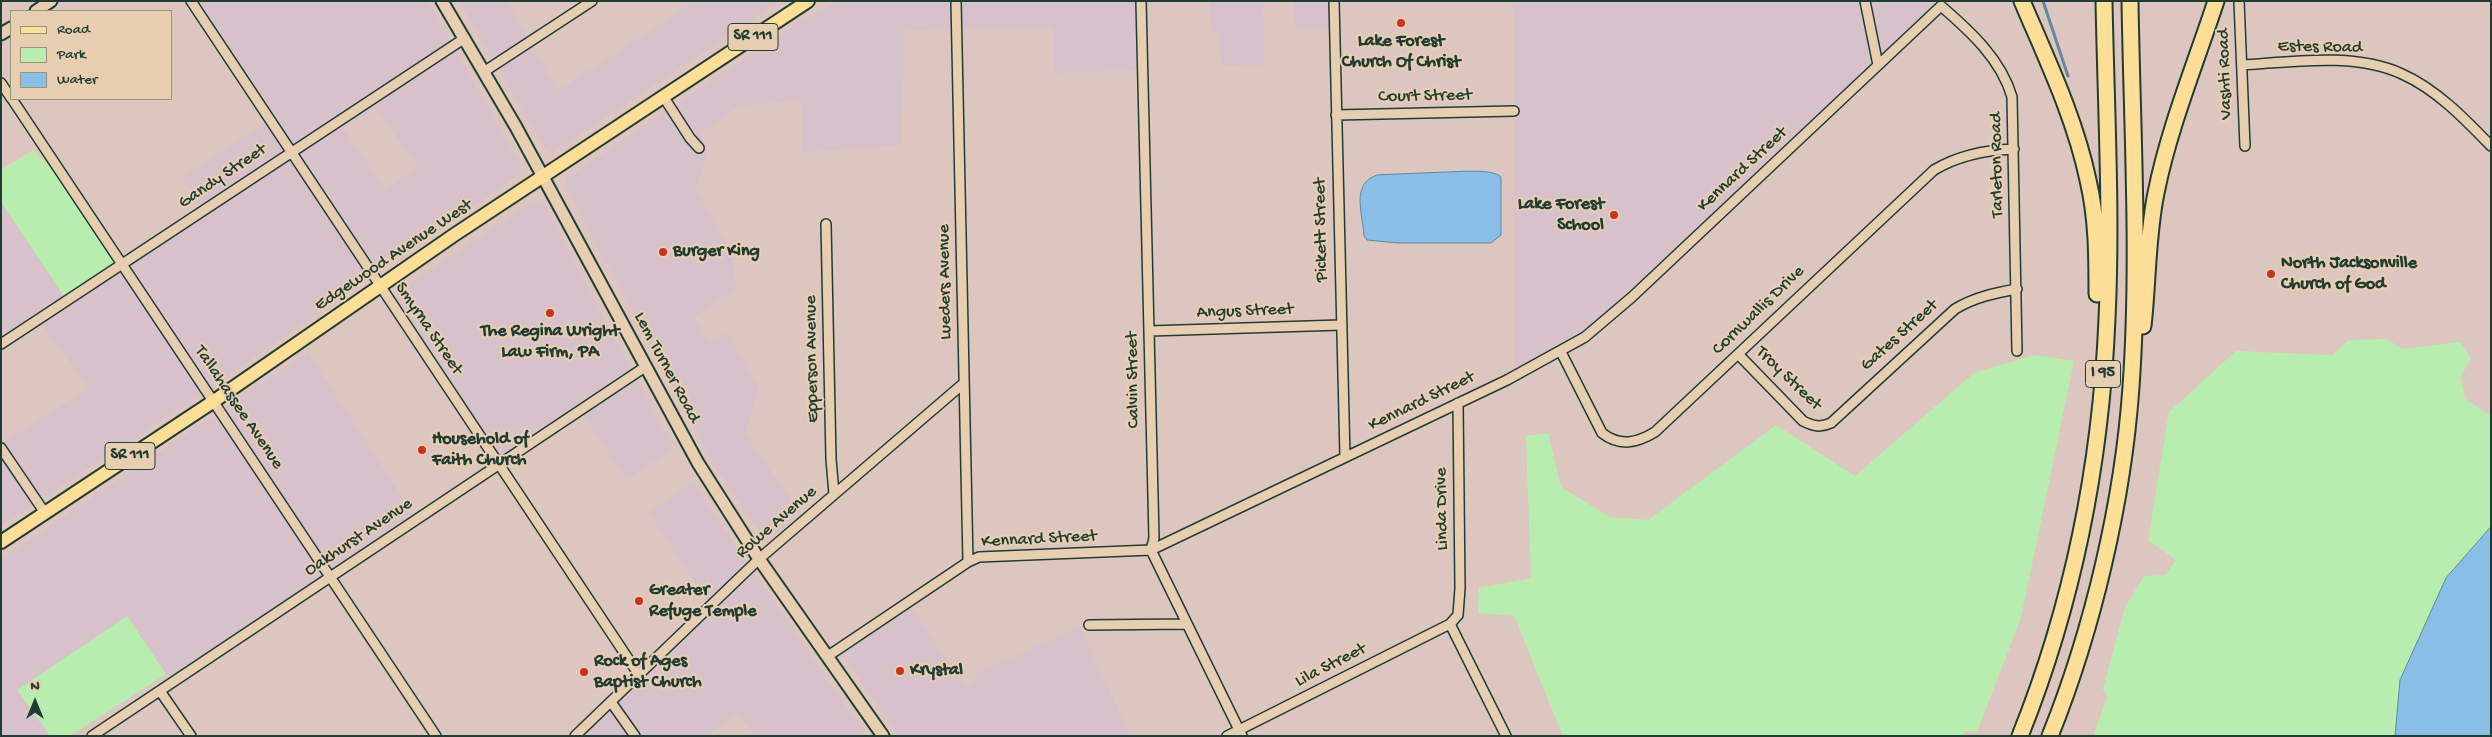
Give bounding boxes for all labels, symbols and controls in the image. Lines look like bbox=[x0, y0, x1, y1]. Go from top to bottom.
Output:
legend bbox=[10, 10, 172, 100]
marker: Lake Forest Church Of Christ bbox=[1395, 17, 1407, 29]
text: Road bbox=[57, 21, 90, 39]
road number: SR 111 bbox=[728, 24, 778, 51]
street label: Vashti Road bbox=[2214, 28, 2238, 120]
place label: Lake Forest Church Of Christ bbox=[1342, 31, 1460, 74]
street label: Estes Road bbox=[2277, 36, 2363, 60]
text: Park bbox=[57, 46, 86, 64]
text: Water bbox=[57, 71, 97, 89]
street label: Court Street bbox=[1378, 85, 1472, 109]
street label: Tarleton Road bbox=[1986, 112, 2010, 218]
street label: Kennard Street bbox=[1693, 123, 1793, 217]
street label: Gandy Street bbox=[175, 140, 271, 214]
street label: Pickett Street bbox=[1310, 178, 1334, 282]
place label: Lake Forest School bbox=[1518, 194, 1604, 236]
street label: Edgewood Avenue West bbox=[311, 195, 477, 317]
marker: Lake Forest School bbox=[1608, 209, 1620, 221]
street label: Lueders Avenue bbox=[934, 224, 958, 340]
place label: Burger King bbox=[673, 241, 760, 263]
marker: Burger King bbox=[657, 246, 669, 258]
place label: North Jacksonville Church of God bbox=[2281, 253, 2417, 296]
street label: Cornwallis Drive bbox=[1708, 262, 1810, 360]
marker: North Jacksonville Church of God bbox=[2265, 268, 2277, 280]
street label: Smyrna Street bbox=[389, 279, 467, 379]
street label: Epperson Avenue bbox=[801, 295, 825, 423]
street label: Gates Street bbox=[1857, 296, 1943, 376]
street label: Angus Street bbox=[1196, 300, 1294, 324]
marker: The Regina Wright Law Firm, PA bbox=[544, 307, 556, 319]
street label: Lem Turner Road bbox=[628, 309, 704, 427]
place label: The Regina Wright Law Firm, PA bbox=[481, 321, 619, 364]
street label: Calvin Street bbox=[1122, 332, 1146, 428]
street label: Tallahassee Avenue bbox=[189, 342, 287, 474]
street label: Troy Street bbox=[1750, 342, 1826, 416]
road number: I 95 bbox=[2086, 360, 2120, 388]
street label: Kennard Street bbox=[1365, 367, 1479, 437]
place label: Household of Faith Church bbox=[432, 429, 529, 472]
road number: SR 111 bbox=[105, 442, 155, 470]
marker: Household of Faith Church bbox=[416, 444, 428, 456]
street label: Linda Drive bbox=[1431, 467, 1455, 551]
street label: Rowe Avenue bbox=[732, 482, 822, 564]
street label: Oakhurst Avenue bbox=[301, 494, 417, 582]
street label: Kennard Street bbox=[981, 526, 1097, 554]
place label: Greater Refuge Temple bbox=[649, 580, 757, 622]
marker: Greater Refuge Temple bbox=[633, 595, 645, 607]
street label: Lila Street bbox=[1292, 639, 1370, 693]
place label: Rock of Ages Baptist Church bbox=[594, 651, 702, 694]
place label: Krystal bbox=[910, 660, 963, 682]
marker: Krystal bbox=[894, 665, 906, 677]
marker: Rock of Ages Baptist Church bbox=[578, 666, 590, 678]
north arrow bbox=[10, 677, 60, 727]
text: N bbox=[30, 678, 40, 695]

